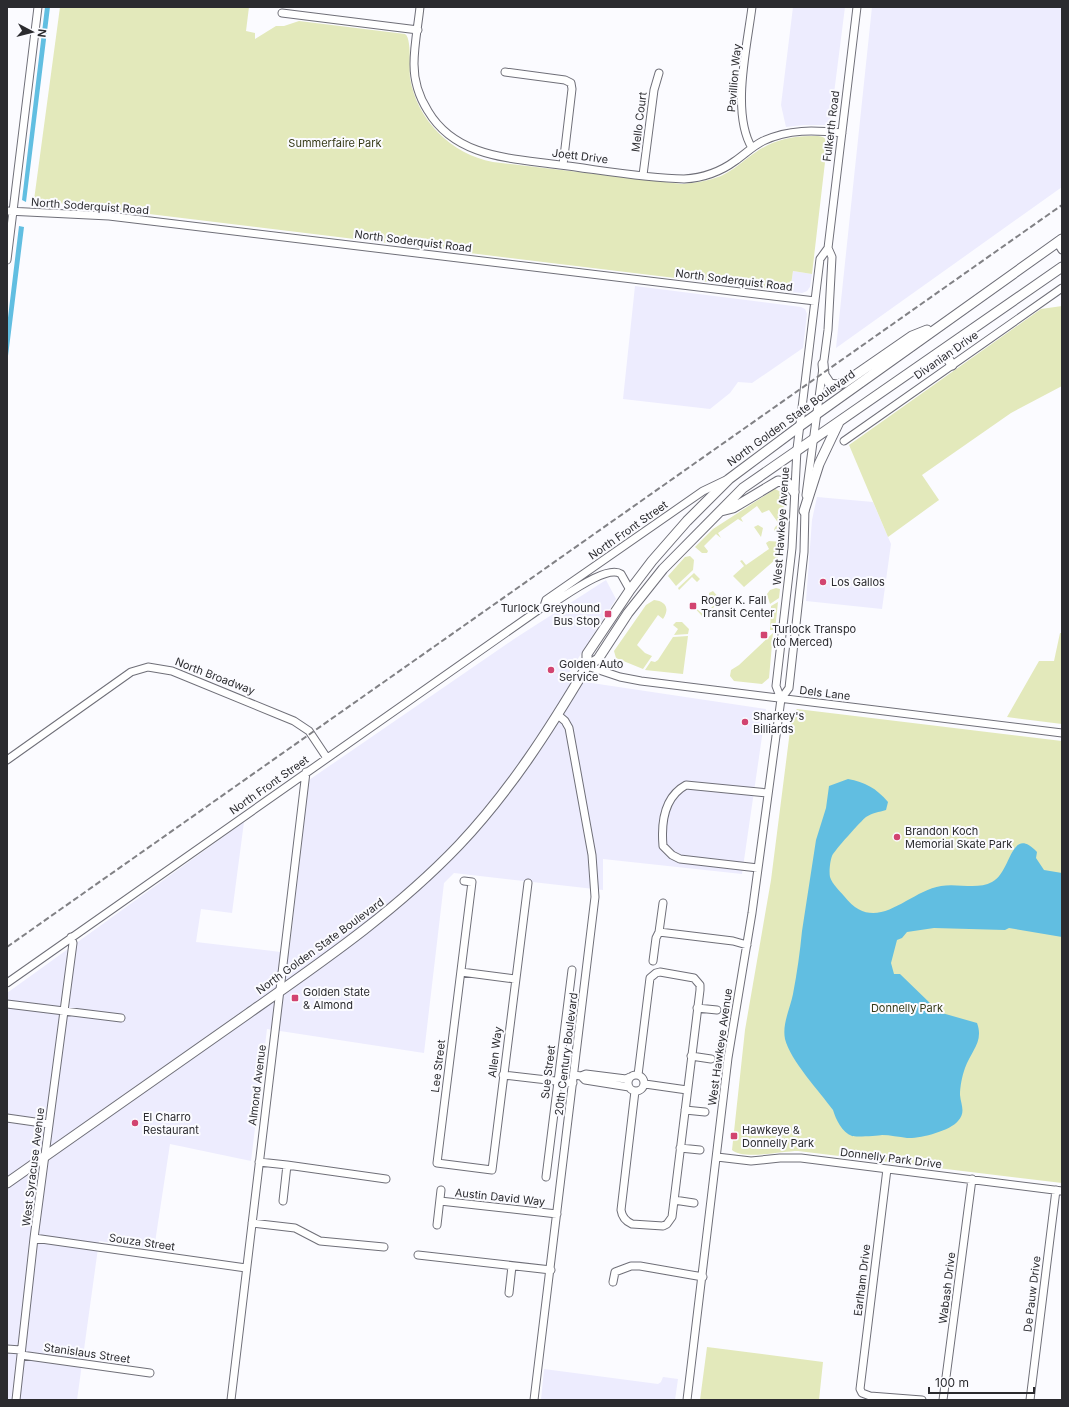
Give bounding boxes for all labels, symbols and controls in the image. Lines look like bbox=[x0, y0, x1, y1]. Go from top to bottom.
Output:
north arrow bbox=[12, 12, 52, 52]
text: N bbox=[34, 28, 49, 38]
street label: Pavillion Way bbox=[724, 43, 744, 113]
street label: Fulkerth Road bbox=[820, 90, 842, 162]
street label: Mello Court bbox=[628, 91, 650, 153]
park label: Summerfaire Park bbox=[288, 136, 382, 150]
street label: Joett Drive bbox=[551, 146, 609, 166]
street label: North Soderquist Road bbox=[31, 195, 149, 217]
street label: North Soderquist Road bbox=[354, 227, 472, 255]
street label: North Soderquist Road bbox=[675, 266, 793, 294]
street label: Divanian Drive bbox=[911, 328, 981, 382]
street label: North Golden State Boulevard bbox=[724, 367, 858, 469]
street label: West Hawkeye Avenue bbox=[770, 466, 792, 586]
street label: North Front Street bbox=[586, 497, 671, 563]
place label: Los Gallos bbox=[831, 575, 885, 589]
marker: Los Gallos bbox=[818, 577, 828, 587]
place label: Roger K. Fall Transit Center bbox=[701, 593, 774, 620]
place label: Turlock Greyhound Bus Stop bbox=[501, 601, 600, 628]
marker: Roger K. Fall Transit Center bbox=[688, 601, 698, 611]
marker: Turlock Greyhound Bus Stop bbox=[603, 609, 613, 619]
place label: Turlock Transpo (to Merced) bbox=[772, 622, 857, 649]
marker: Turlock Transpo (to Merced) bbox=[759, 630, 769, 640]
street label: North Broadway bbox=[173, 654, 257, 698]
place label: Golden Auto Service bbox=[559, 657, 624, 684]
marker: Golden Auto Service bbox=[546, 665, 556, 675]
street label: Dels Lane bbox=[799, 683, 851, 703]
place label: Sharkey's Billiards bbox=[753, 709, 805, 736]
marker: Sharkey's Billiards bbox=[740, 717, 750, 727]
street label: North Front Street bbox=[227, 752, 312, 818]
place label: Brandon Koch Memorial Skate Park bbox=[905, 824, 1012, 851]
marker: Brandon Koch Memorial Skate Park bbox=[892, 832, 902, 842]
street label: North Golden State Boulevard bbox=[253, 895, 387, 997]
place label: Golden State & Almond bbox=[303, 985, 370, 1012]
street label: West Hawkeye Avenue bbox=[705, 987, 735, 1107]
street label: 20th Century Boulevard bbox=[552, 992, 580, 1116]
marker: Golden State & Almond bbox=[290, 993, 300, 1003]
park label: Donnelly Park bbox=[871, 1001, 943, 1015]
street label: Allen Way bbox=[485, 1026, 505, 1078]
street label: Lee Street bbox=[428, 1038, 448, 1093]
street label: Almond Avenue bbox=[245, 1044, 269, 1126]
street label: Sue Street bbox=[538, 1044, 558, 1100]
street label: West Syracuse Avenue bbox=[19, 1107, 47, 1227]
place label: El Charro Restaurant bbox=[143, 1110, 199, 1137]
marker: El Charro Restaurant bbox=[130, 1118, 140, 1128]
place label: Hawkeye & Donnelly Park bbox=[742, 1123, 814, 1150]
marker: Hawkeye & Donnelly Park bbox=[729, 1131, 739, 1141]
street label: Donnelly Park Drive bbox=[839, 1145, 943, 1171]
street label: Austin David Way bbox=[454, 1185, 546, 1209]
street label: Souza Street bbox=[108, 1230, 176, 1254]
street label: Earlham Drive bbox=[851, 1243, 873, 1317]
street label: Wabash Drive bbox=[936, 1251, 958, 1325]
street label: De Pauw Drive bbox=[1020, 1255, 1044, 1333]
street label: Stanislaus Street bbox=[43, 1340, 132, 1366]
scale bar bbox=[929, 1369, 1034, 1395]
text: 100 m bbox=[935, 1375, 969, 1390]

